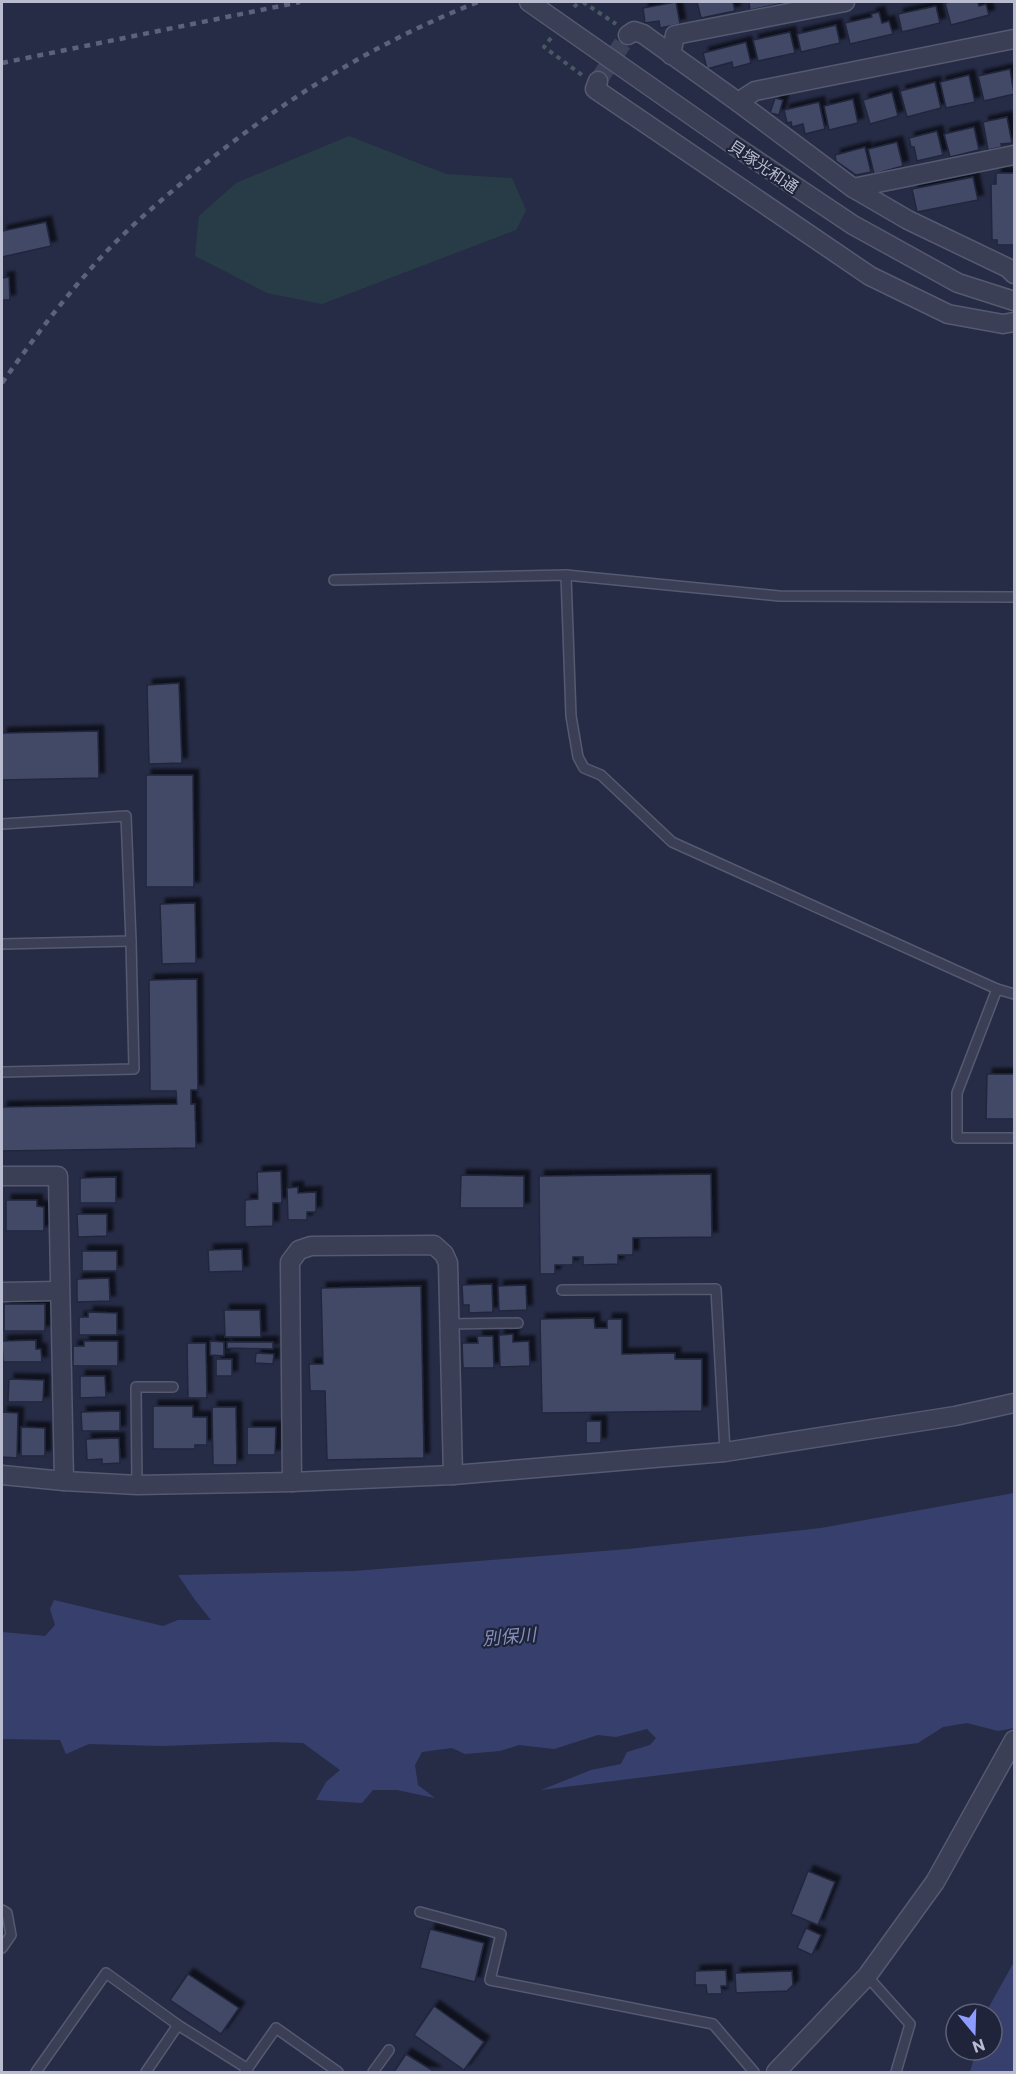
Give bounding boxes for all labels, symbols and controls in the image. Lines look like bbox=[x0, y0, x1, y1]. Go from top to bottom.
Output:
street label: 貝塚光和通 bbox=[726, 136, 802, 196]
water label: 別保川 bbox=[481, 1623, 539, 1649]
north arrow bbox=[944, 2002, 1004, 2062]
text: N bbox=[970, 2036, 988, 2058]

